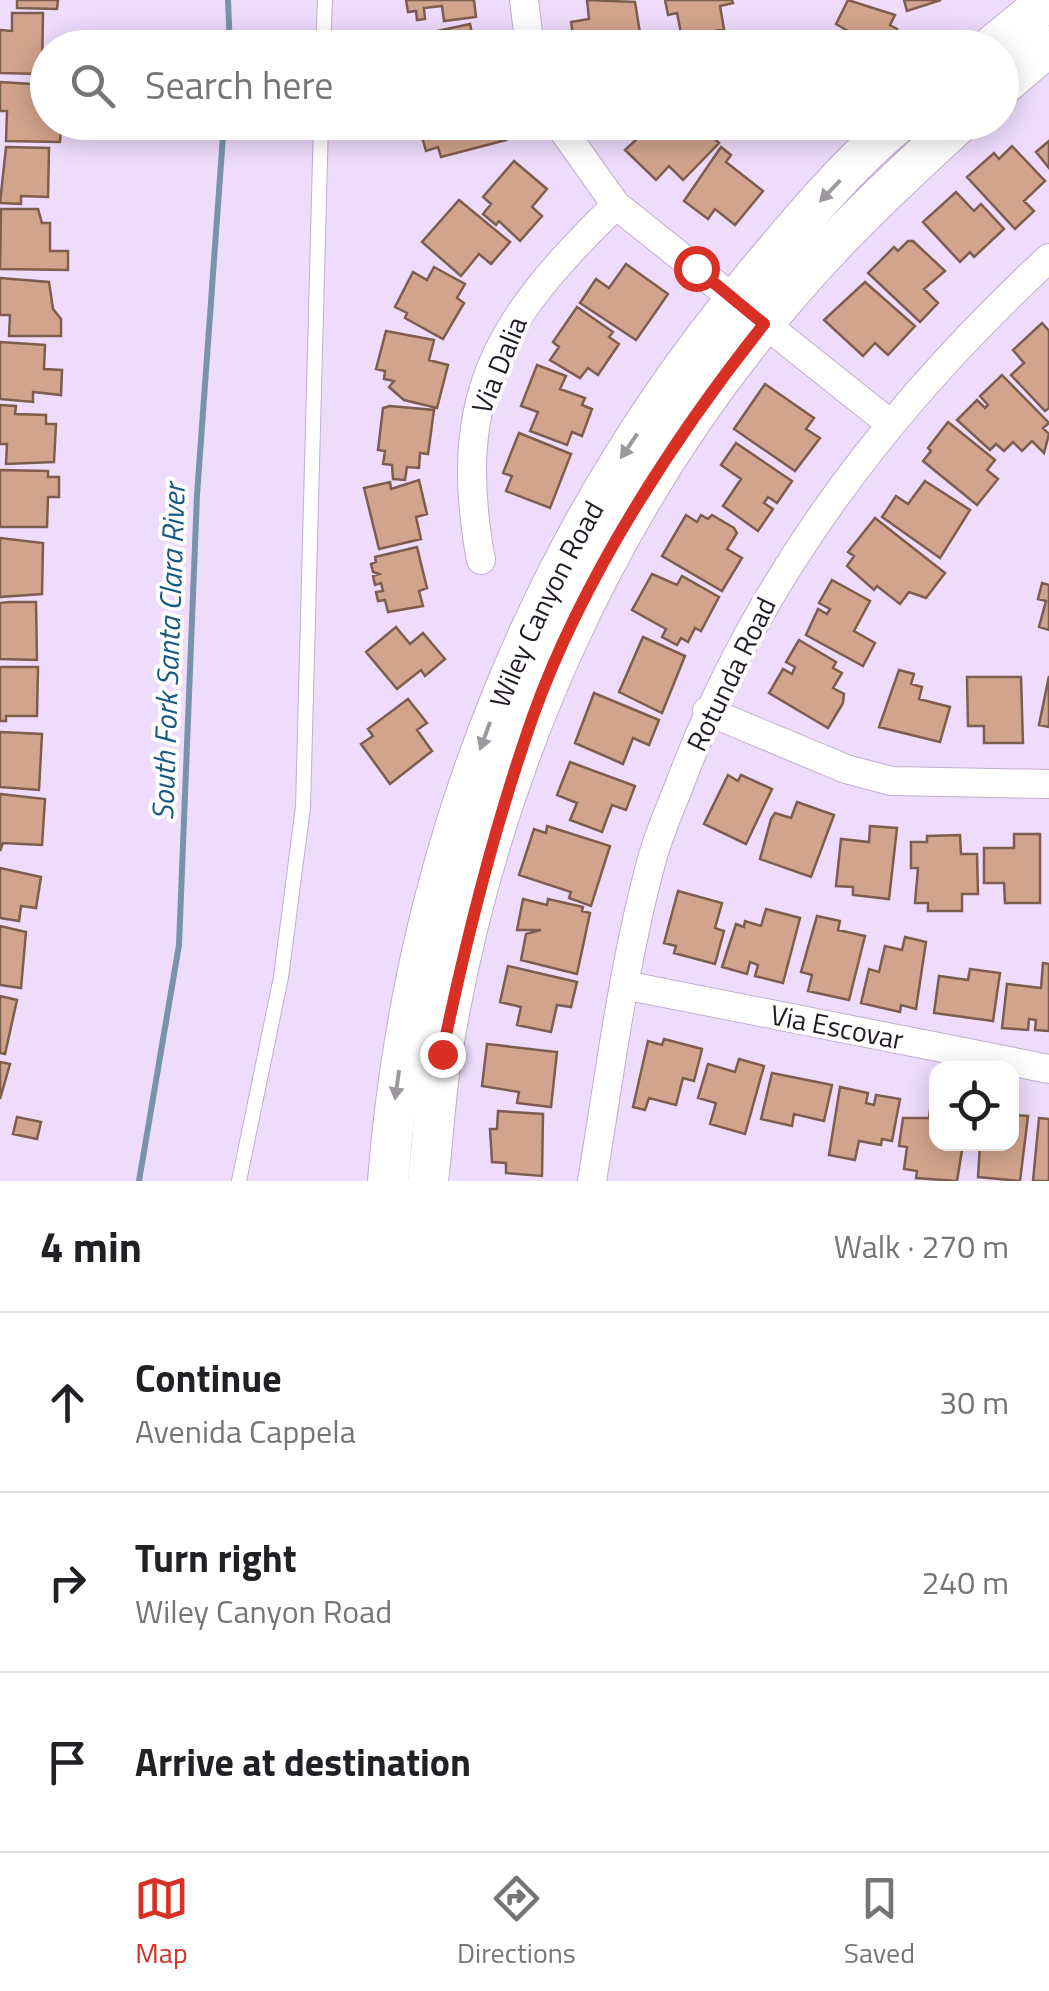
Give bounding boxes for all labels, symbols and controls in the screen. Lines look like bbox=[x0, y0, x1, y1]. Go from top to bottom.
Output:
search box bbox=[30, 30, 1019, 140]
text: Search here bbox=[145, 56, 333, 114]
icon: search bbox=[65, 58, 120, 113]
one-way arrow bbox=[819, 178, 842, 202]
route start bbox=[674, 246, 720, 292]
street label: Via Dalia bbox=[460, 310, 537, 420]
one-way arrow bbox=[621, 432, 639, 459]
water label: South Fork Santa Clara River bbox=[139, 479, 197, 821]
street label: Wiley Canyon Road bbox=[478, 493, 614, 714]
street label: Rotunda Road bbox=[675, 589, 786, 758]
one-way arrow bbox=[477, 722, 492, 752]
street label: Via Escovar bbox=[767, 993, 908, 1061]
route end bbox=[420, 1032, 466, 1078]
map controls bbox=[929, 1061, 1019, 1151]
button: locate bbox=[929, 1061, 1019, 1151]
one-way arrow bbox=[389, 1069, 404, 1101]
text: 4 min bbox=[40, 1214, 142, 1278]
text: Walk · 270 m bbox=[834, 1222, 1009, 1270]
text: Continue bbox=[135, 1349, 282, 1407]
icon: ahead bbox=[40, 1375, 95, 1430]
text: 30 m bbox=[939, 1378, 1009, 1426]
text: Avenida Cappela bbox=[135, 1407, 356, 1455]
text: Turn right bbox=[135, 1529, 297, 1587]
icon: right bbox=[40, 1555, 95, 1610]
text: 240 m bbox=[921, 1558, 1009, 1606]
text: Wiley Canyon Road bbox=[135, 1587, 392, 1635]
text: Arrive at destination bbox=[135, 1733, 471, 1791]
icon: arrive bbox=[40, 1735, 95, 1790]
tab: Map bbox=[134, 1871, 189, 1974]
tab: Directions bbox=[457, 1871, 576, 1974]
tab: Saved bbox=[844, 1871, 915, 1974]

